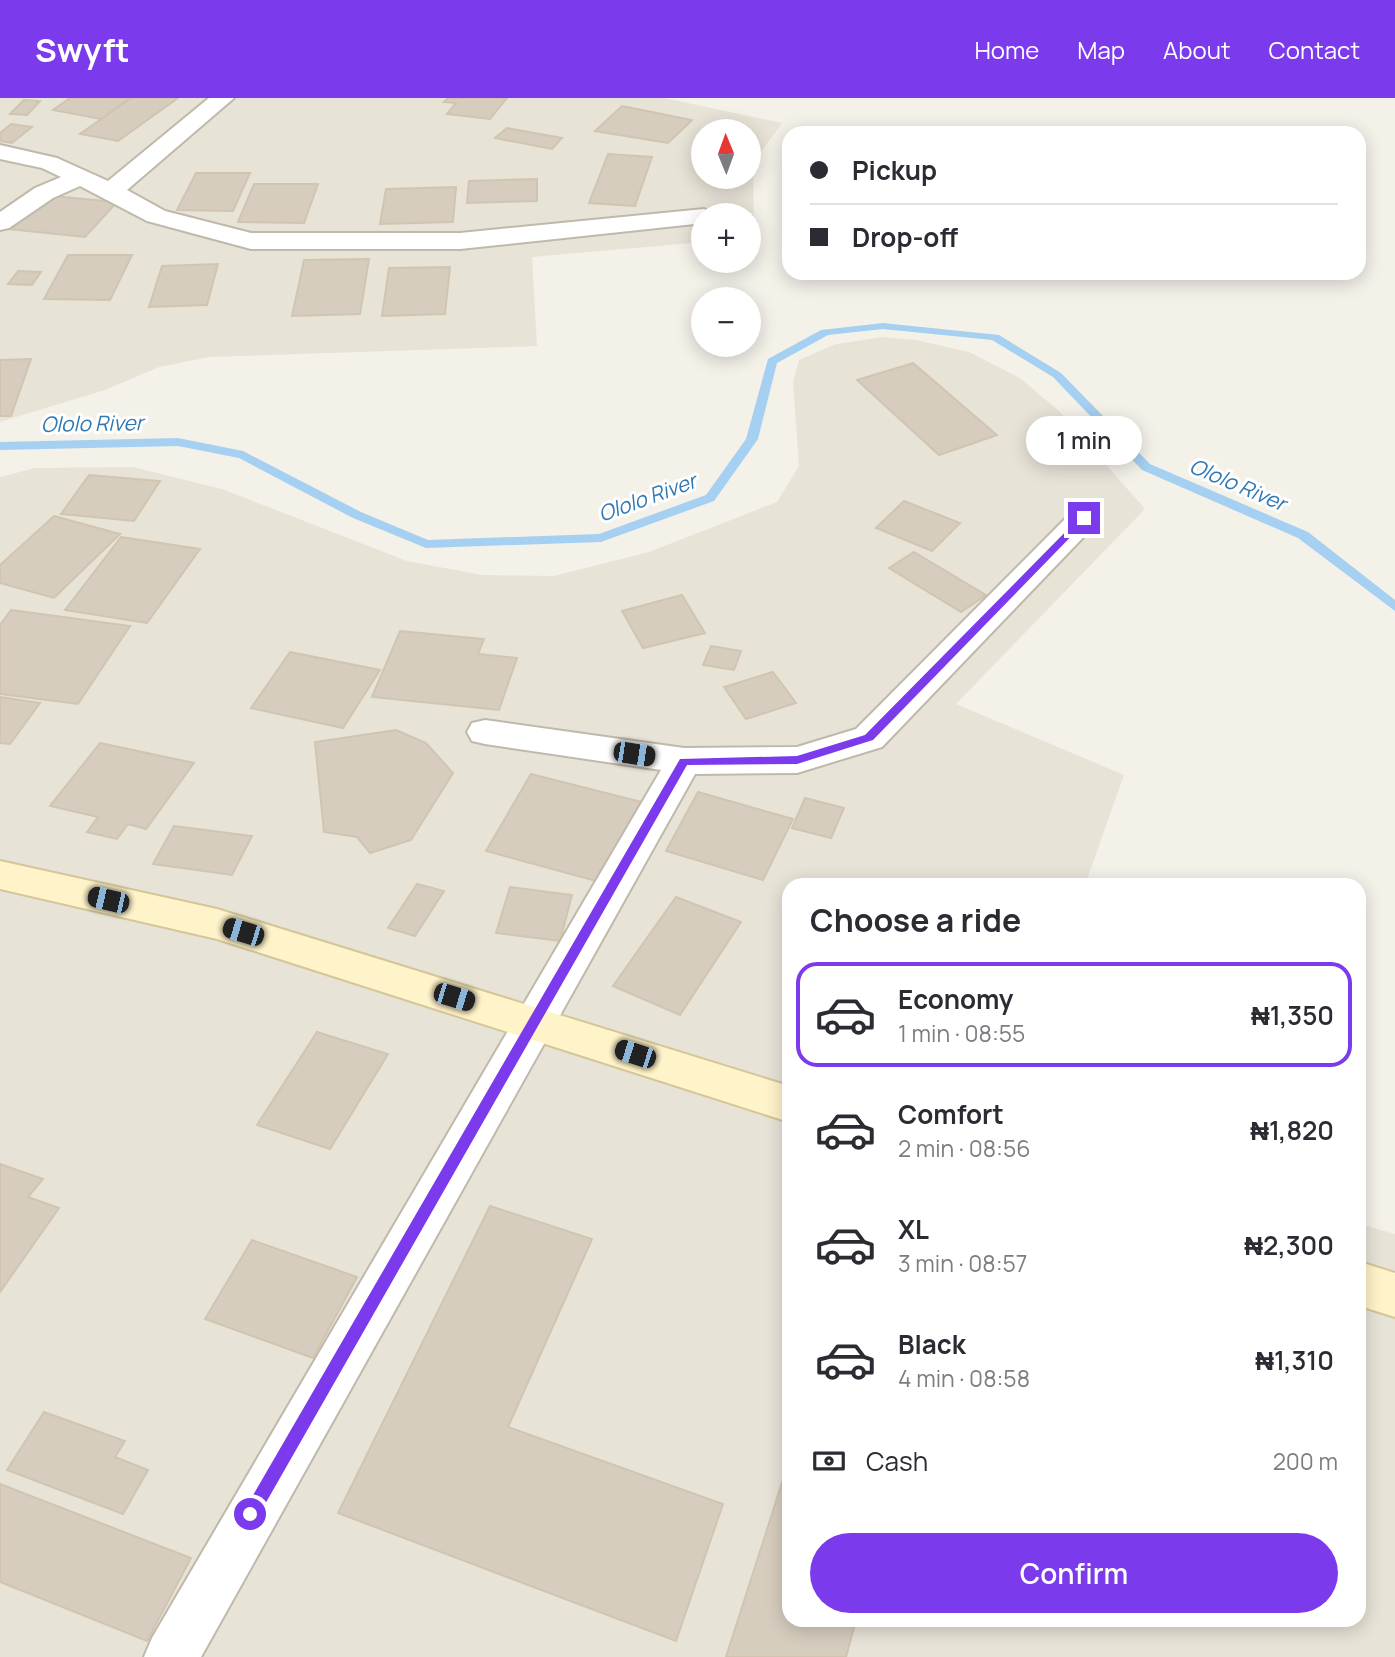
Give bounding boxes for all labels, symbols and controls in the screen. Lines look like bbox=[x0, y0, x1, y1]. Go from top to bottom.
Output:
text: Swyft bbox=[35, 27, 130, 72]
text: Home bbox=[974, 33, 1039, 66]
text: Map bbox=[1077, 33, 1125, 66]
text: About bbox=[1163, 33, 1231, 66]
text: Contact bbox=[1269, 33, 1360, 66]
north arrow bbox=[691, 119, 761, 189]
map controls bbox=[691, 119, 761, 357]
text: Pickup bbox=[852, 152, 937, 188]
button: + bbox=[691, 203, 761, 273]
text: Drop-off bbox=[852, 219, 958, 255]
button: − bbox=[691, 287, 761, 357]
water label: Ololo River bbox=[41, 408, 146, 438]
callout: 1 min bbox=[1026, 416, 1142, 466]
text: 1 min bbox=[1057, 424, 1111, 456]
water label: Ololo River bbox=[1185, 451, 1293, 518]
water label: Ololo River bbox=[594, 466, 702, 528]
route end bbox=[1068, 502, 1100, 534]
car bbox=[612, 740, 657, 768]
car bbox=[86, 885, 131, 915]
text: Choose a ride bbox=[810, 898, 1021, 942]
car bbox=[220, 916, 267, 948]
car bbox=[431, 981, 478, 1013]
text: Economy bbox=[898, 981, 1013, 1017]
icon: car bbox=[814, 983, 877, 1046]
text: ₦1,350 bbox=[1251, 997, 1334, 1033]
text: 1 min · 08:55 bbox=[898, 1017, 1025, 1049]
car bbox=[612, 1038, 659, 1070]
text: Comfort bbox=[898, 1096, 1004, 1132]
icon: car bbox=[814, 1098, 877, 1161]
text: ₦1,820 bbox=[1250, 1112, 1334, 1148]
text: 2 min · 08:56 bbox=[898, 1132, 1030, 1164]
text: XL bbox=[898, 1211, 929, 1247]
icon: car bbox=[814, 1213, 877, 1276]
text: ₦2,300 bbox=[1244, 1227, 1334, 1263]
text: 3 min · 08:57 bbox=[898, 1247, 1027, 1279]
text: Black bbox=[898, 1326, 966, 1362]
icon: car bbox=[814, 1328, 877, 1391]
text: ₦1,310 bbox=[1255, 1342, 1334, 1378]
text: 4 min · 08:58 bbox=[898, 1362, 1030, 1394]
icon: cash bbox=[810, 1442, 848, 1480]
text: Cash bbox=[866, 1443, 928, 1479]
text: 200 m bbox=[1273, 1445, 1338, 1477]
route start bbox=[234, 1498, 266, 1530]
button: Confirm bbox=[810, 1533, 1338, 1613]

